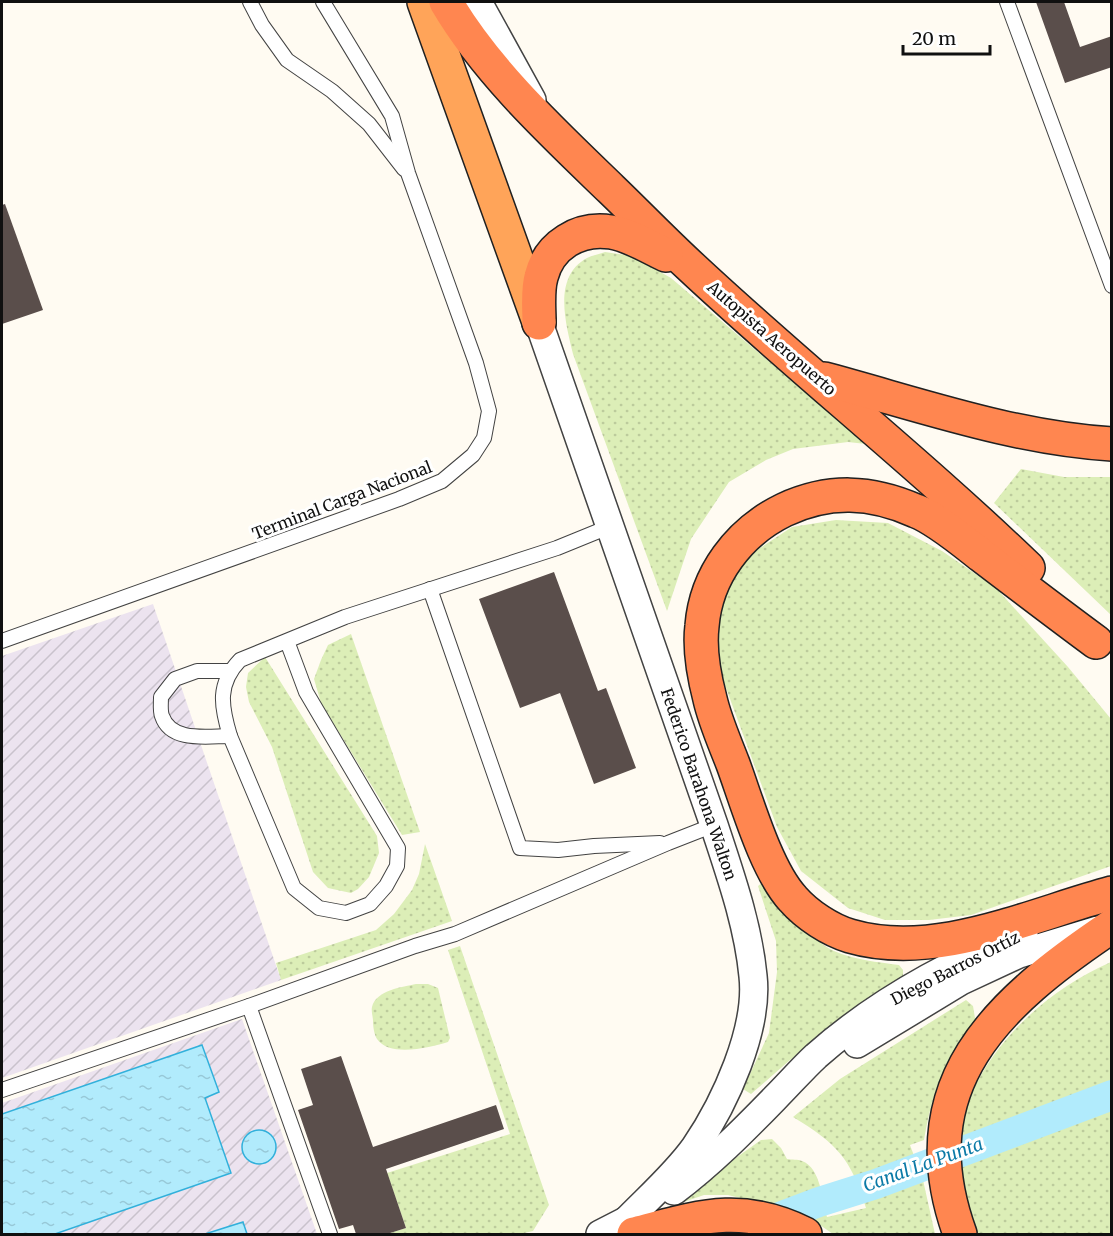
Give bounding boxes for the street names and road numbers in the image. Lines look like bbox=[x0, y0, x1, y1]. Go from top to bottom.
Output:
street label: Autopista Aeropuerto bbox=[703, 276, 840, 399]
street label: Terminal Carga Nacional bbox=[249, 456, 435, 544]
street label: Federico Barahona Walton bbox=[657, 685, 741, 883]
street label: Diego Barros Ortíz bbox=[887, 927, 1023, 1009]

